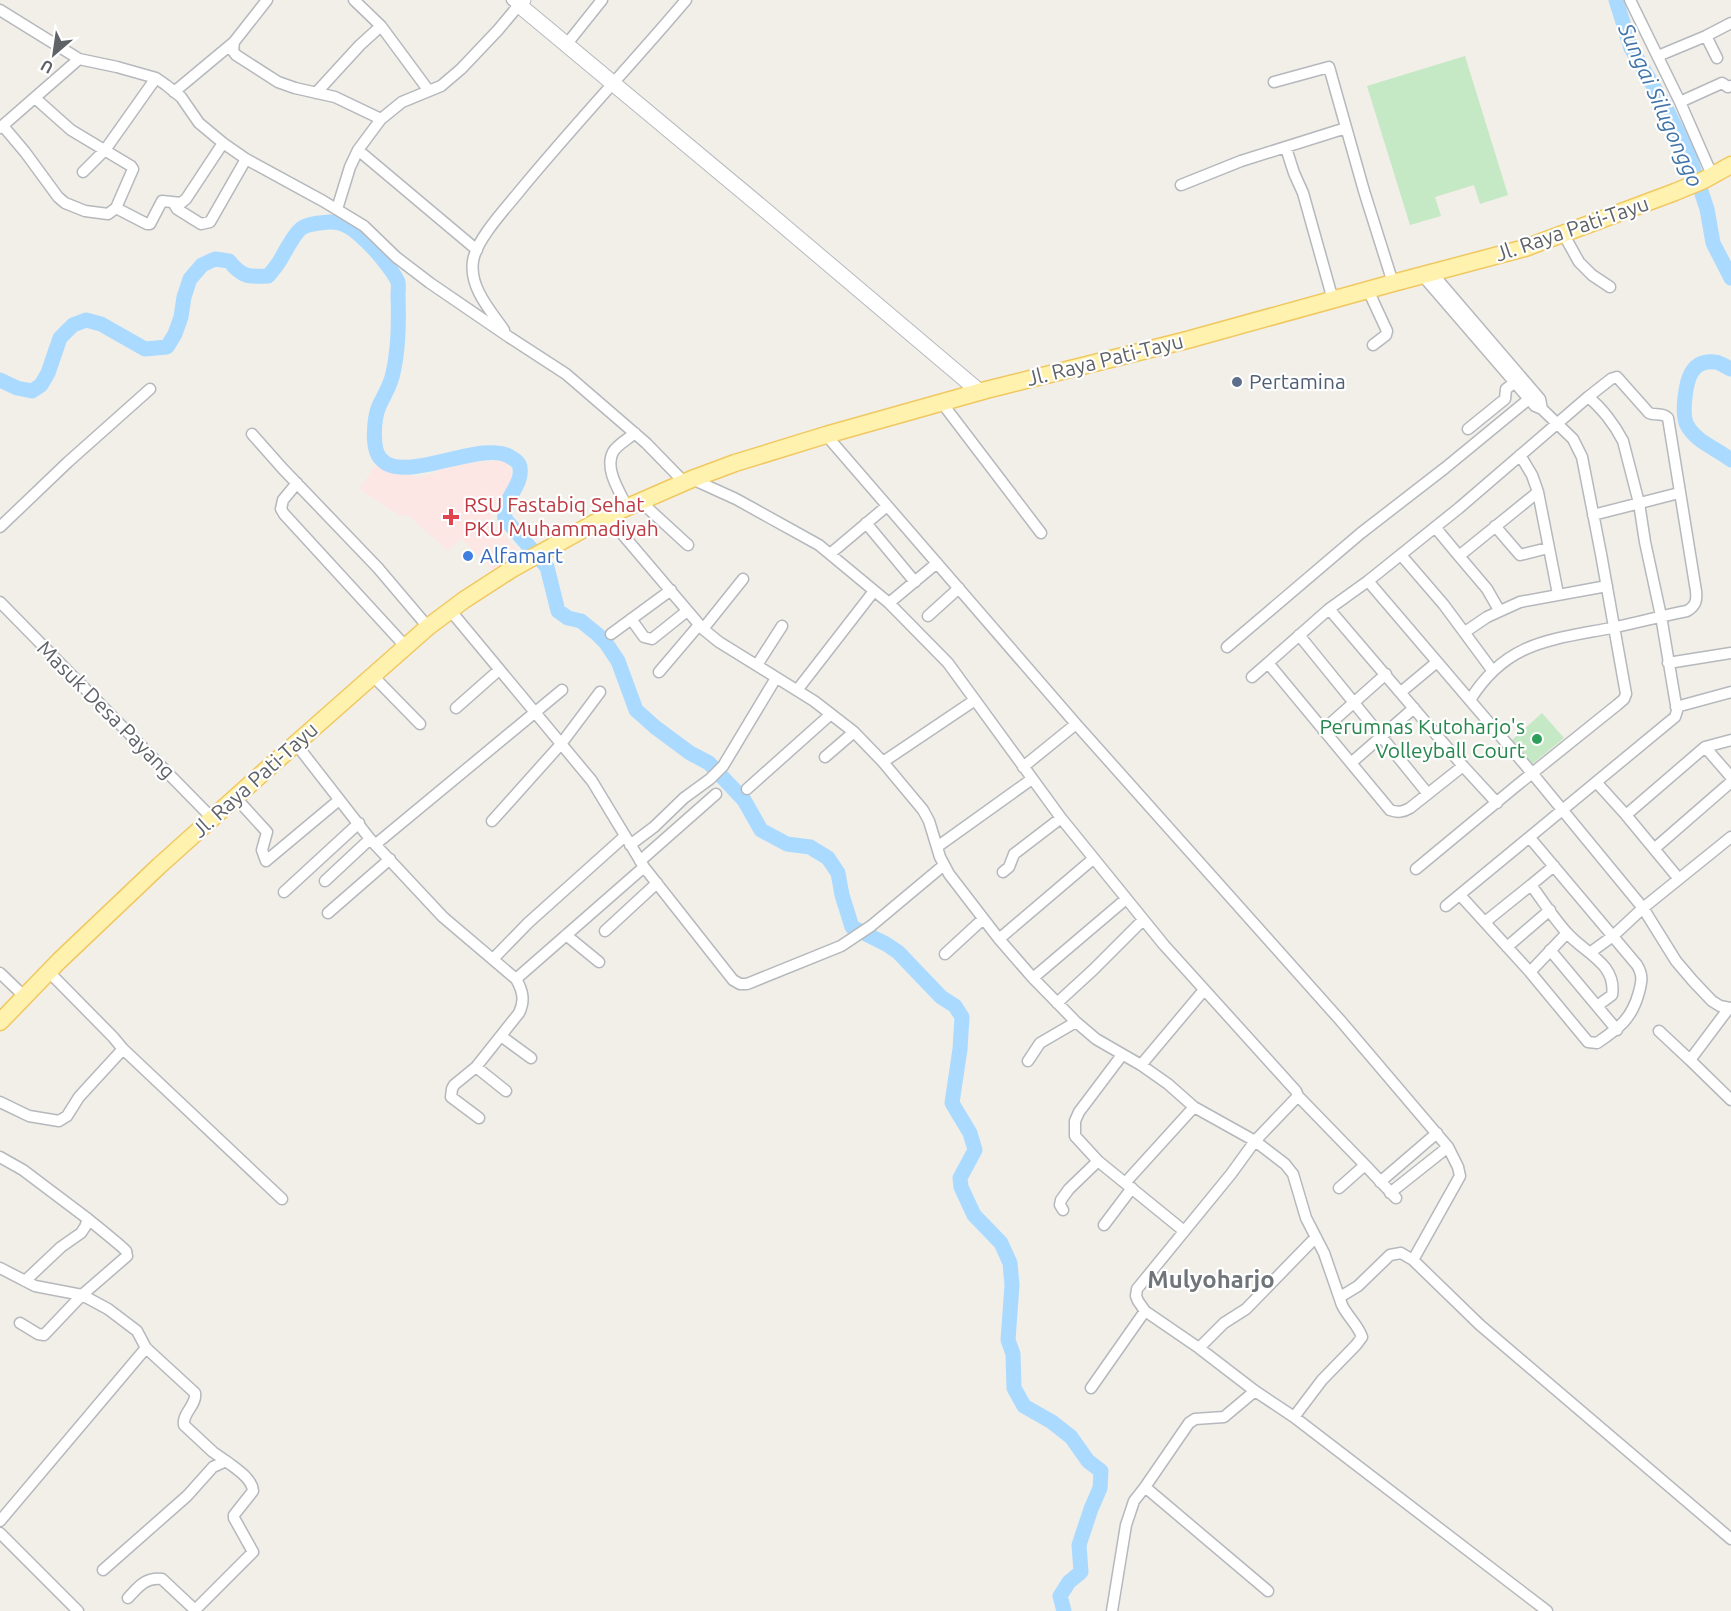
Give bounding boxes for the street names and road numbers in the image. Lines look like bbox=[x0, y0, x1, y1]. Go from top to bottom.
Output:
street label: Jl. Raya Pati-Tayu bbox=[1492, 191, 1652, 266]
street label: Jl. Raya Pati-Tayu bbox=[1024, 328, 1186, 390]
street label: Masuk Desa Payang bbox=[33, 635, 181, 783]
street label: Jl. Raya Pati-Tayu bbox=[187, 717, 322, 842]

